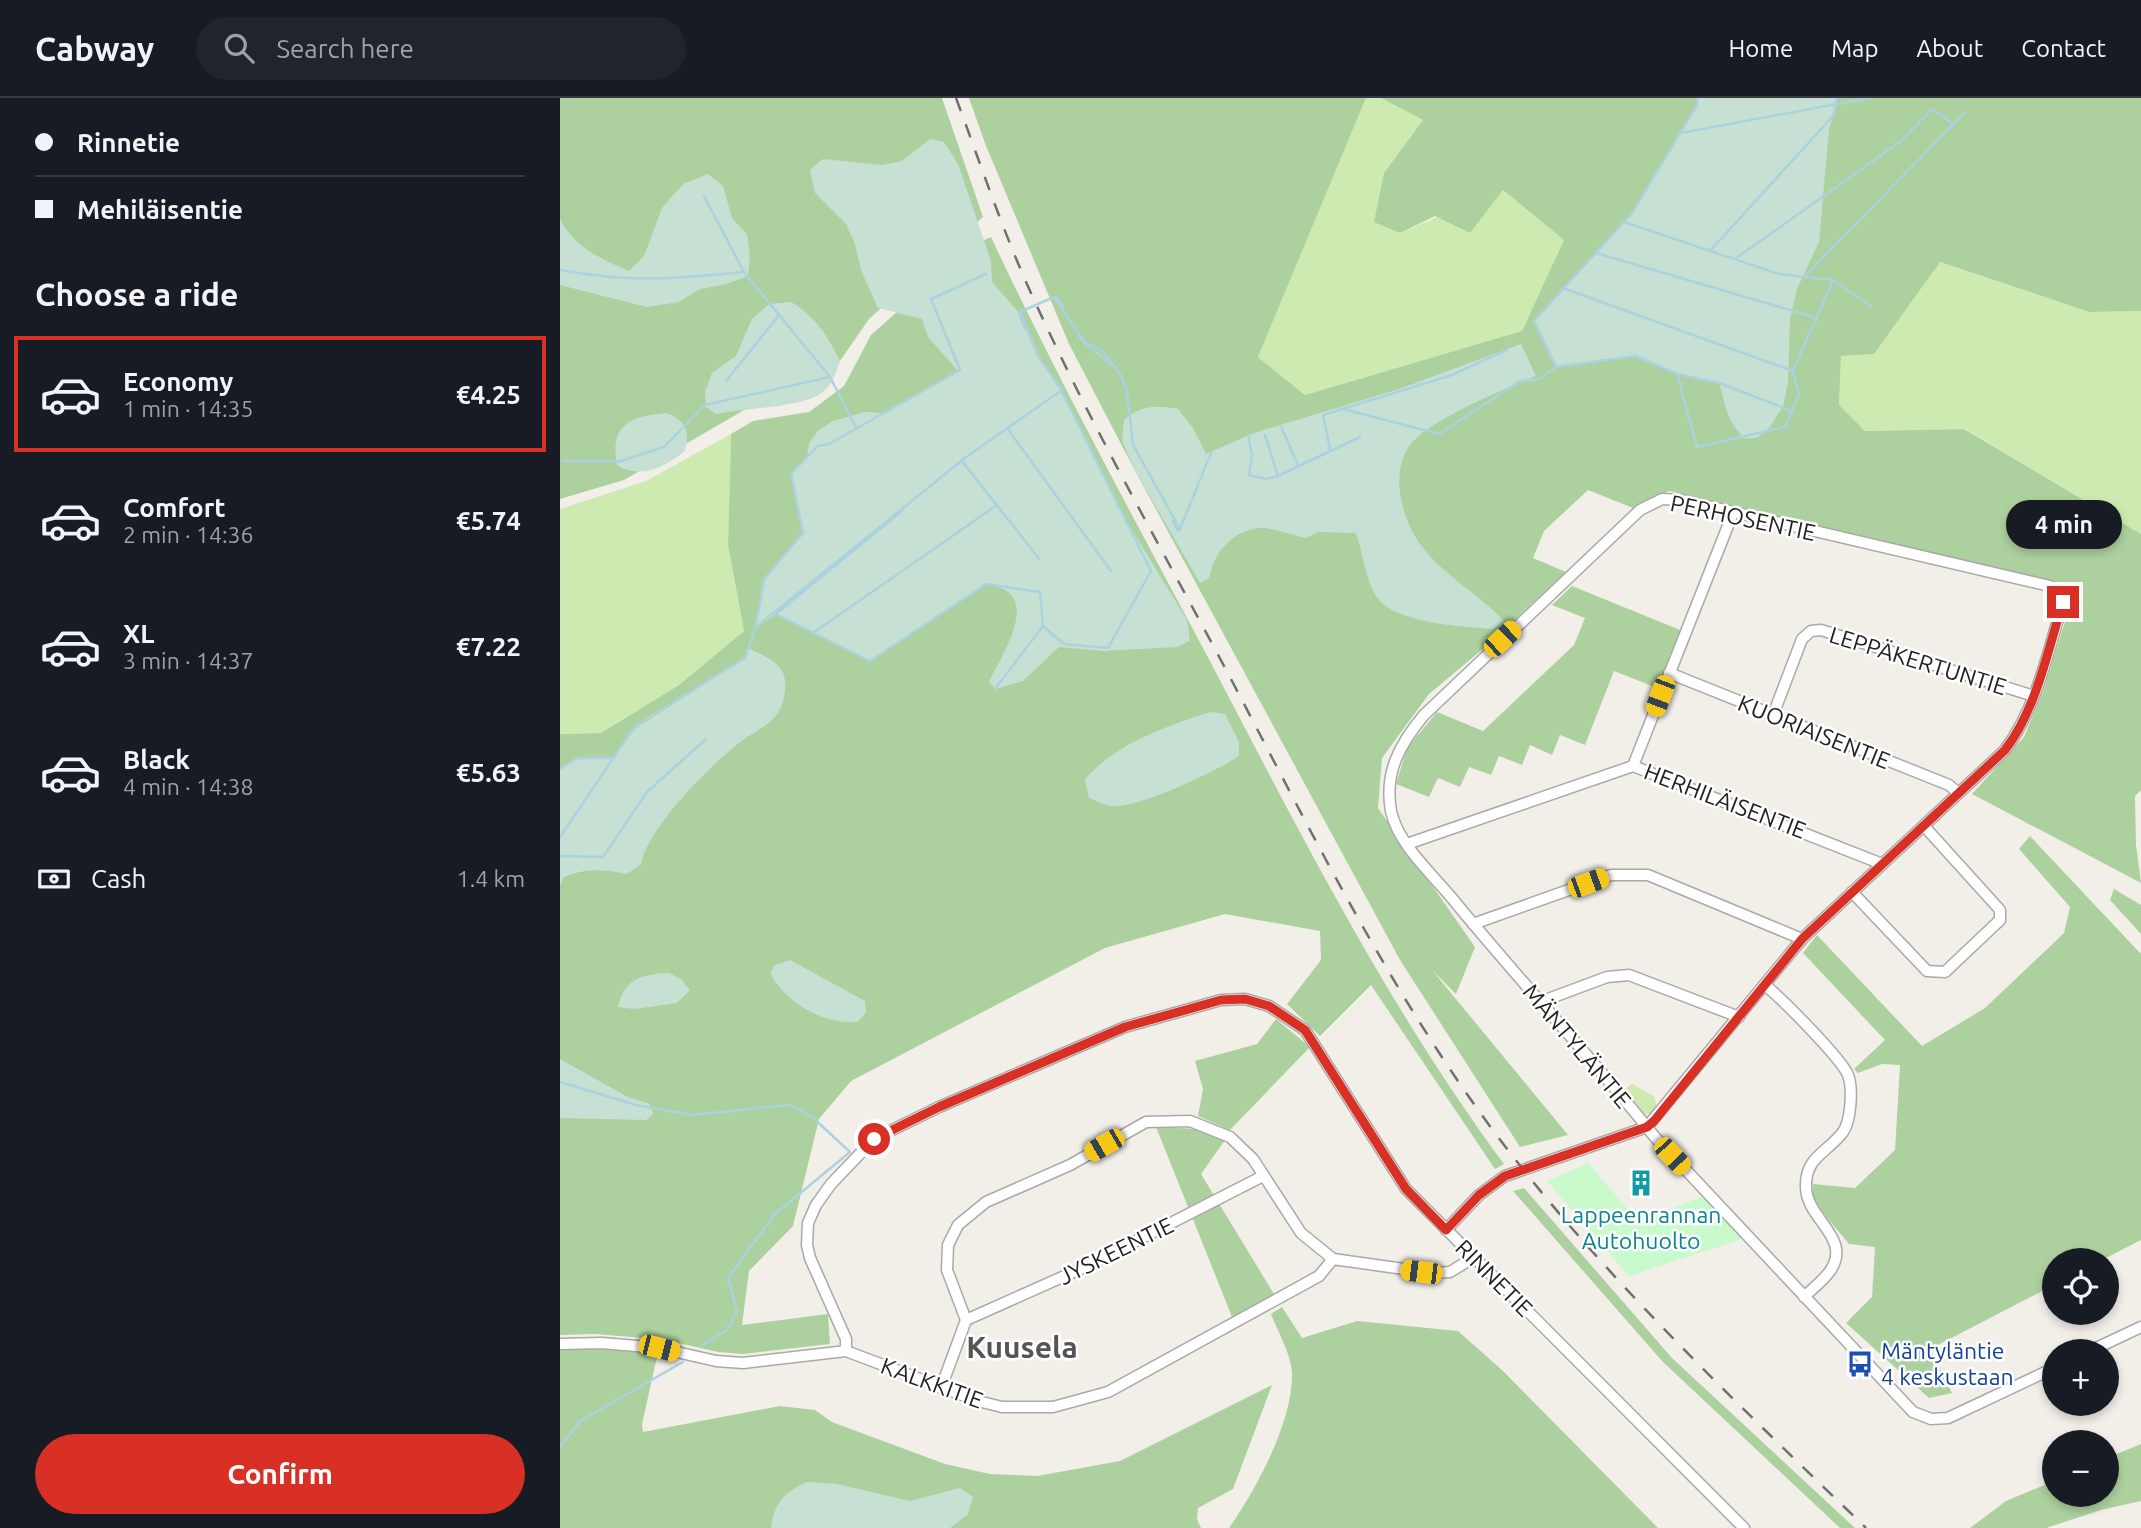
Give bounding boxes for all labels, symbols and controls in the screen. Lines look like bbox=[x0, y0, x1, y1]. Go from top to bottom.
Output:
search box bbox=[196, 17, 686, 80]
icon: search bbox=[220, 29, 258, 67]
text: Cabway bbox=[35, 30, 154, 67]
text: Search here bbox=[276, 34, 414, 63]
text: Home bbox=[1728, 35, 1793, 62]
text: Map bbox=[1831, 35, 1878, 62]
text: About bbox=[1916, 35, 1983, 62]
text: Contact bbox=[2021, 35, 2106, 62]
text: Rinnetie bbox=[77, 128, 180, 157]
text: Mehiläisentie bbox=[77, 195, 243, 224]
text: Choose a ride bbox=[35, 276, 238, 312]
icon: car bbox=[39, 363, 102, 426]
text: Economy bbox=[123, 367, 233, 396]
text: €4.25 bbox=[456, 380, 521, 409]
text: 1 min · 14:35 bbox=[123, 396, 254, 421]
icon: car bbox=[39, 489, 102, 552]
street label: PERHOSENTIE bbox=[1668, 490, 1818, 545]
text: Comfort bbox=[123, 493, 226, 522]
callout: 4 min bbox=[2005, 500, 2121, 550]
text: €5.74 bbox=[456, 506, 521, 535]
text: 4 min bbox=[2035, 512, 2093, 537]
text: 2 min · 14:36 bbox=[123, 522, 254, 547]
route end bbox=[2047, 586, 2079, 618]
icon: car bbox=[39, 615, 102, 678]
car bbox=[1480, 617, 1525, 661]
text: XL bbox=[123, 619, 154, 648]
street label: LEPPÄKERTUNTIE bbox=[1827, 622, 2010, 699]
text: €7.22 bbox=[456, 632, 521, 661]
text: 3 min · 14:37 bbox=[123, 648, 254, 673]
car bbox=[1643, 673, 1678, 719]
street label: KUORIAISENTIE bbox=[1735, 690, 1894, 773]
icon: car bbox=[39, 741, 102, 804]
text: Black bbox=[123, 745, 190, 774]
text: €5.63 bbox=[456, 758, 521, 787]
street label: HERHILÄISENTIE bbox=[1641, 758, 1810, 843]
text: 4 min · 14:38 bbox=[123, 774, 254, 799]
icon: cash bbox=[35, 860, 73, 898]
text: Cash bbox=[91, 864, 146, 893]
text: 1.4 km bbox=[457, 866, 525, 891]
car bbox=[1565, 866, 1612, 900]
street label: MÄNTYLÄNTIE bbox=[1518, 979, 1636, 1112]
route start bbox=[858, 1123, 890, 1155]
car bbox=[1081, 1125, 1128, 1165]
car bbox=[1650, 1133, 1695, 1179]
building icon: Lappeenrannan Autohuolto bbox=[1626, 1168, 1656, 1198]
place label: Lappeenrannan Autohuolto bbox=[1561, 1202, 1721, 1253]
street label: JYSKEENTIE bbox=[1054, 1212, 1177, 1289]
street label: RINNETIE bbox=[1451, 1234, 1538, 1321]
map controls bbox=[2042, 1248, 2119, 1507]
button: locate bbox=[2042, 1248, 2119, 1325]
car bbox=[1399, 1259, 1444, 1285]
district label: Kuusela bbox=[966, 1330, 1078, 1364]
car bbox=[637, 1333, 682, 1363]
place label: Mäntyläntie 4 keskustaan bbox=[1881, 1338, 2014, 1389]
button: + bbox=[2042, 1339, 2119, 1416]
bus stop icon: Mäntyläntie 4 keskustaan bbox=[1845, 1349, 1875, 1379]
street label: KALKKITIE bbox=[878, 1353, 987, 1413]
button: − bbox=[2042, 1430, 2119, 1507]
button: Confirm bbox=[35, 1434, 525, 1514]

